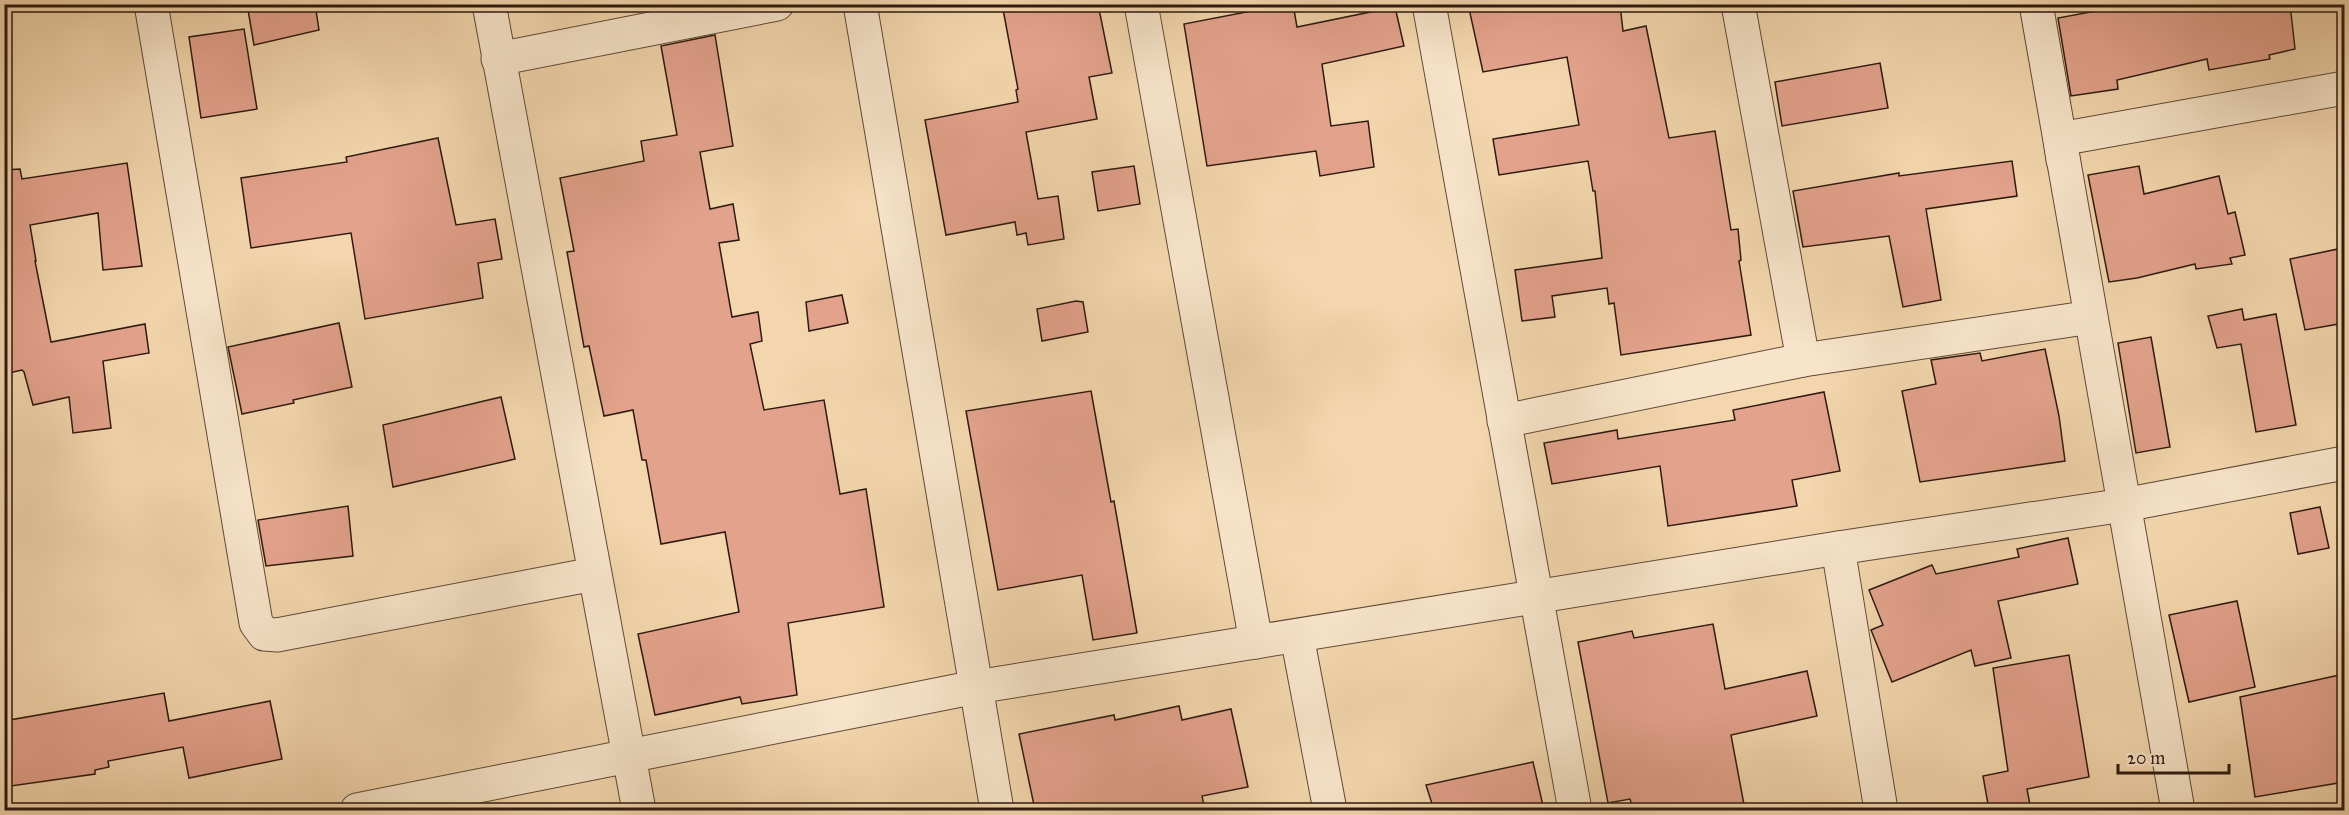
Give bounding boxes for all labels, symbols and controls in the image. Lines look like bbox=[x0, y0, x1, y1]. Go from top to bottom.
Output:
scale bar bbox=[2118, 737, 2229, 775]
text: 20 m bbox=[2127, 747, 2165, 769]

